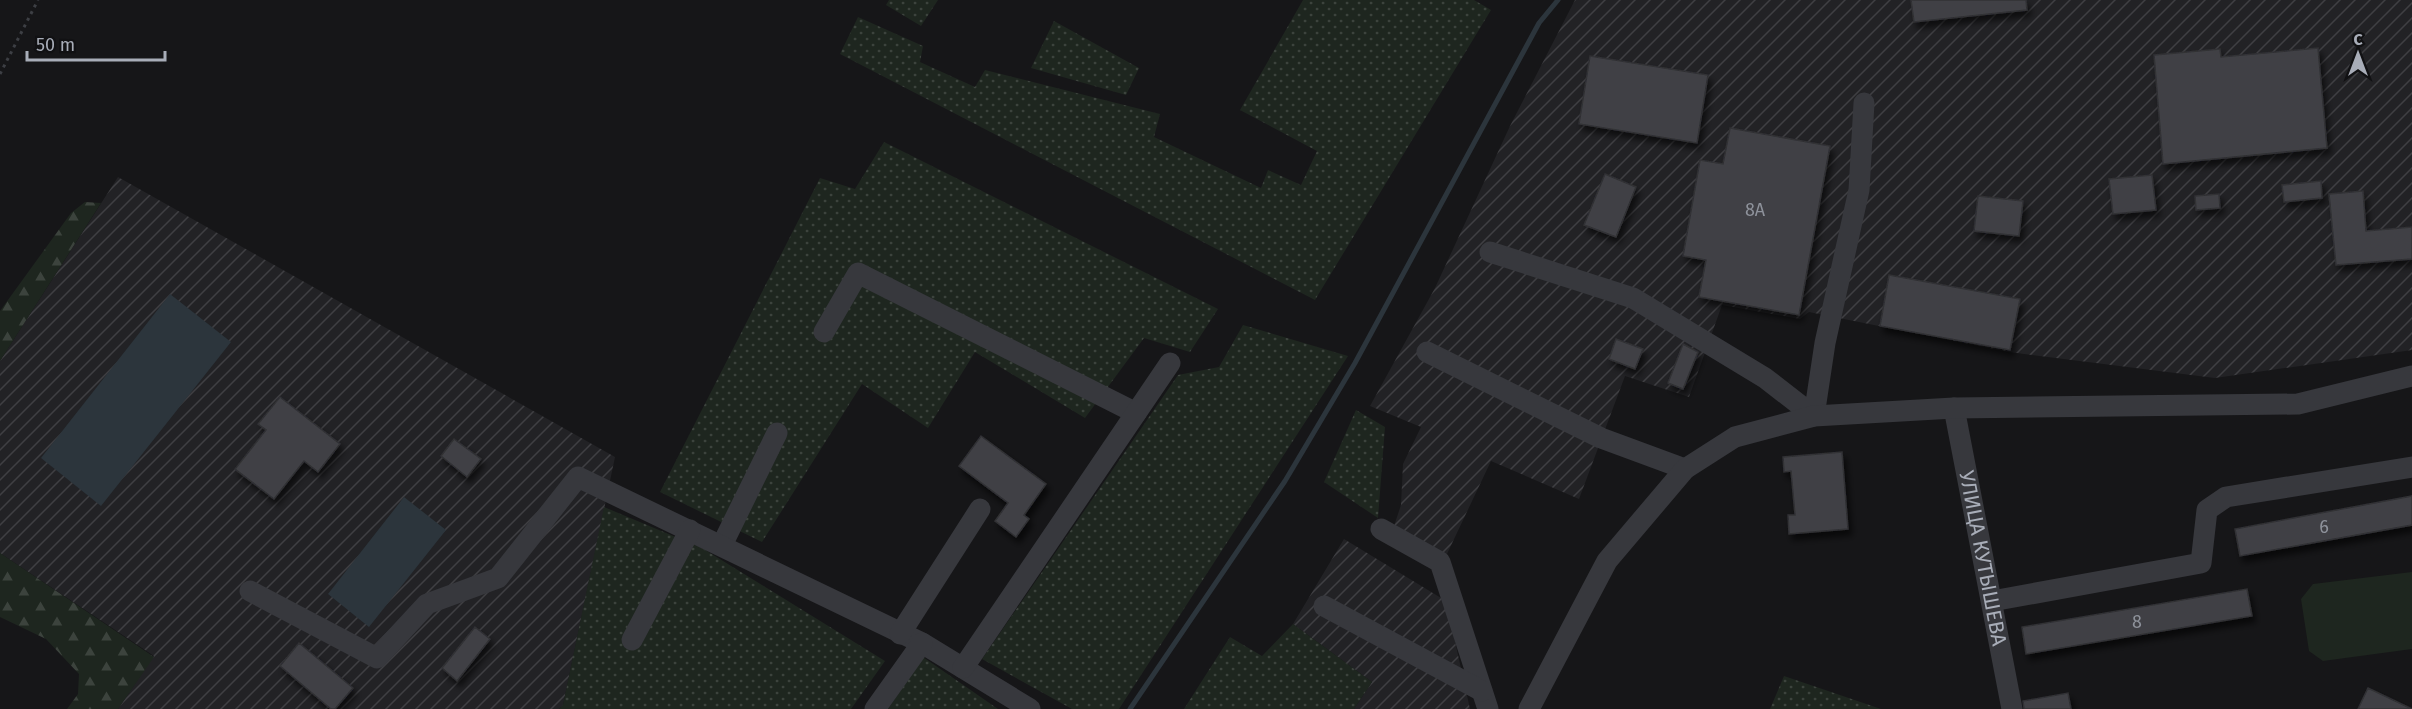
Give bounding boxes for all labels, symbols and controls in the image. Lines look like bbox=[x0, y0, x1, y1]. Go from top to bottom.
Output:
scale bar bbox=[27, 24, 165, 62]
north arrow bbox=[2328, 24, 2388, 84]
text: С bbox=[2353, 30, 2363, 49]
text: 50 m bbox=[36, 34, 75, 56]
house number: 8А bbox=[1745, 199, 1766, 221]
street label: УЛИЦА КУТЫШЕВА bbox=[1953, 468, 2013, 648]
house number: 6 bbox=[2319, 516, 2329, 538]
house number: 8 bbox=[2132, 611, 2142, 633]

